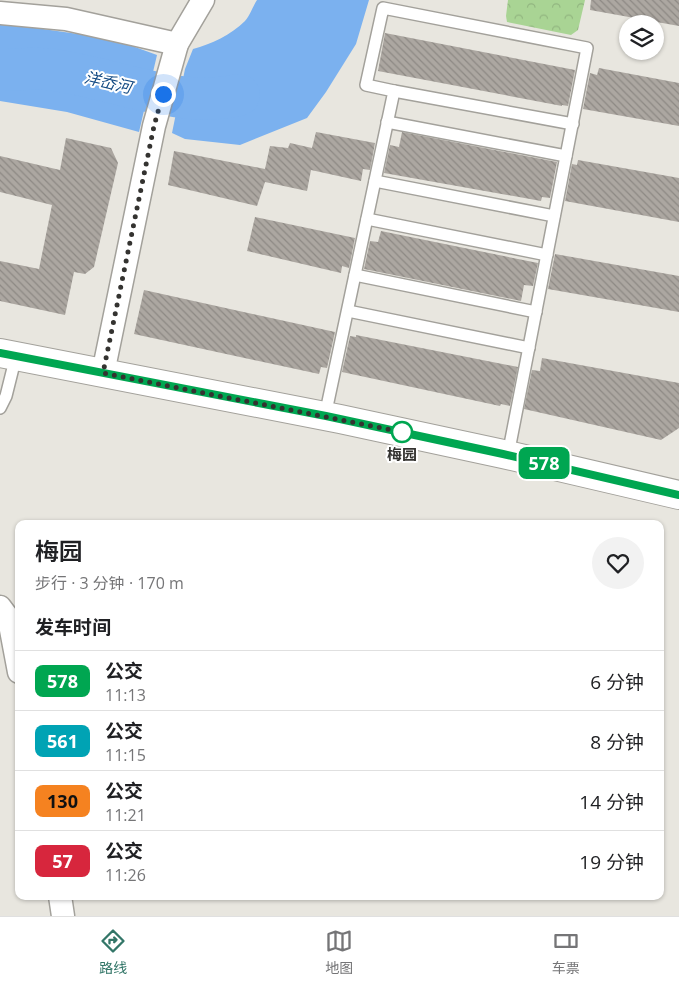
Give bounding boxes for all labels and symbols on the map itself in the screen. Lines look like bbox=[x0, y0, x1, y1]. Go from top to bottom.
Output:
water label: 洋岙河 bbox=[82, 66, 137, 99]
your location bbox=[151, 82, 176, 107]
marker: 梅园 bbox=[391, 421, 413, 443]
place label: 梅园 bbox=[387, 444, 417, 464]
line badge: 578 bbox=[515, 447, 573, 479]

